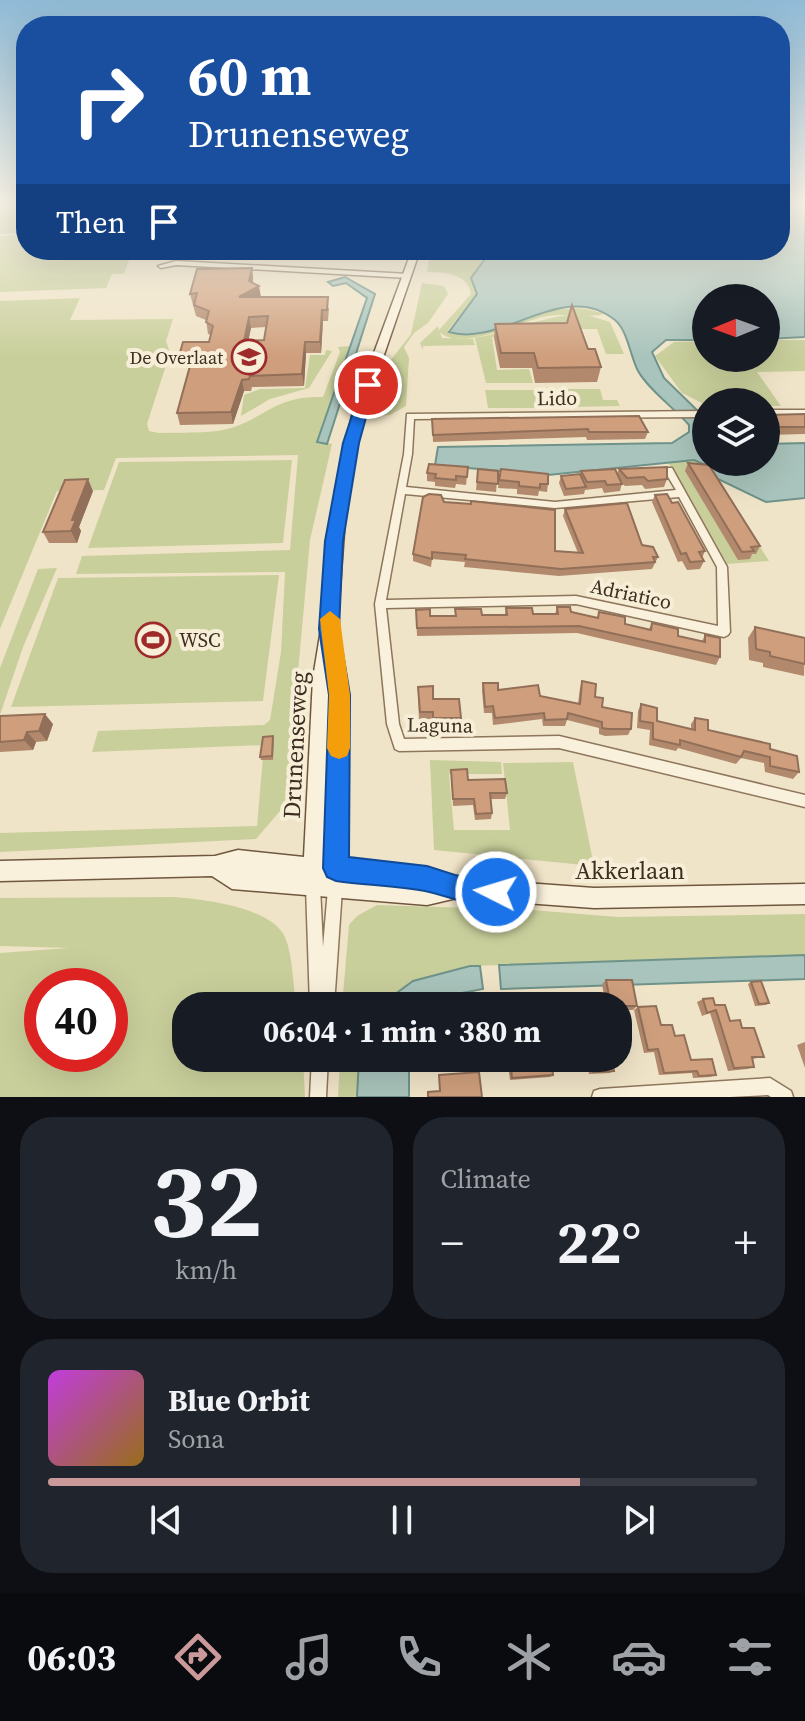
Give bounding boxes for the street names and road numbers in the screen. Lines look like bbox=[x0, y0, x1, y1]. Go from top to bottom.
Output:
street label: Lido bbox=[537, 384, 577, 412]
street label: Adriatico bbox=[588, 572, 674, 616]
street label: Drunenseweg bbox=[275, 671, 315, 819]
street label: Laguna bbox=[407, 710, 474, 740]
street label: Akkerlaan bbox=[575, 854, 685, 887]

